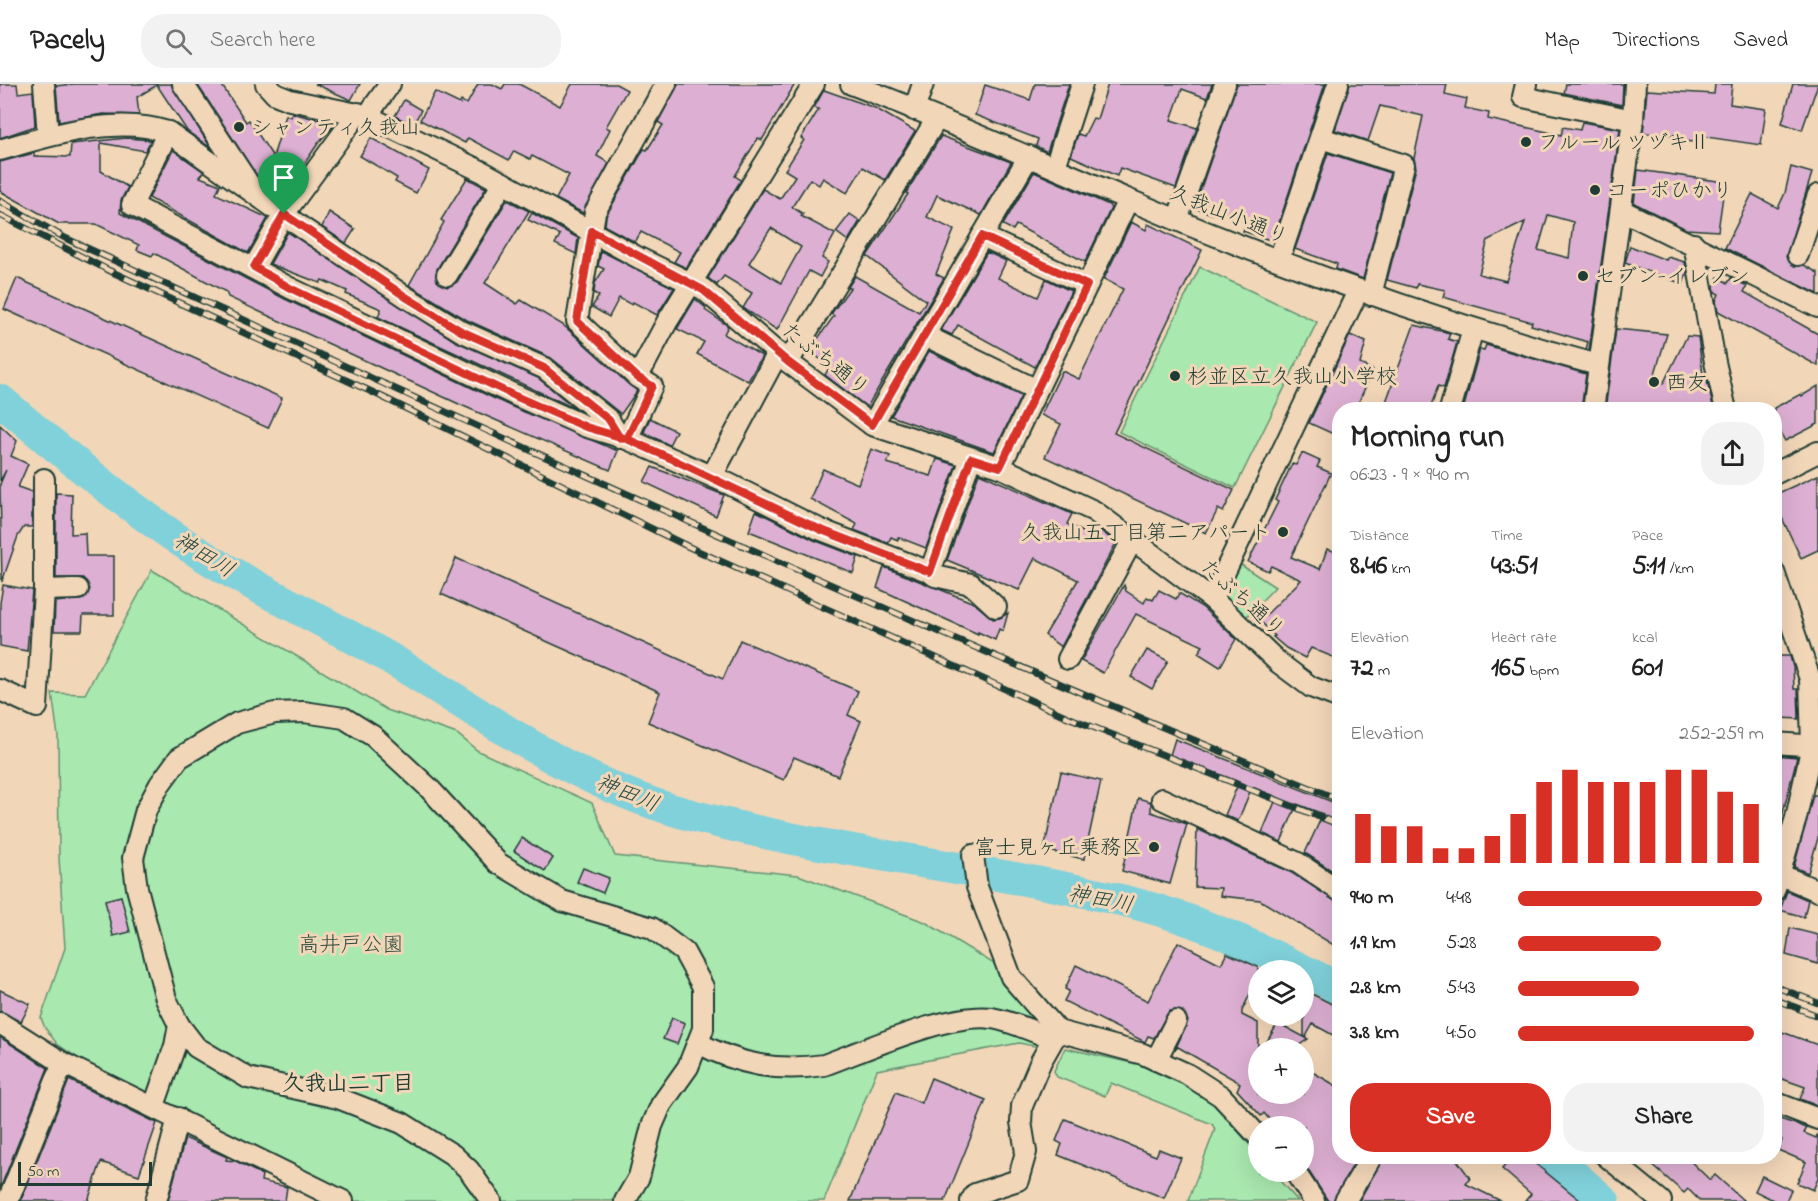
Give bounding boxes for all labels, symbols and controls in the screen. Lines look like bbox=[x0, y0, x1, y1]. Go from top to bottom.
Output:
search box bbox=[141, 14, 561, 68]
text: Pacely bbox=[30, 21, 105, 62]
icon: search bbox=[162, 25, 195, 58]
text: Search here bbox=[210, 25, 315, 57]
text: Map bbox=[1544, 26, 1580, 56]
text: Directions bbox=[1613, 26, 1700, 56]
text: Saved bbox=[1733, 26, 1788, 56]
place label: シャンティ久我山 bbox=[251, 114, 420, 144]
marker: シャンティ久我山 bbox=[232, 120, 246, 134]
place label: フルール ツヅキⅡ bbox=[1538, 129, 1710, 159]
marker: フルール ツヅキⅡ bbox=[1519, 135, 1533, 149]
pin bbox=[258, 152, 309, 214]
icon: arrive bbox=[267, 161, 300, 194]
place label: コーポひかり bbox=[1607, 177, 1733, 207]
street label: 久我山小通り bbox=[1164, 178, 1292, 253]
marker: コーポひかり bbox=[1588, 183, 1602, 197]
place label: セブン-イレブン bbox=[1595, 263, 1750, 293]
marker: セブン-イレブン bbox=[1576, 269, 1590, 283]
street label: たぶち通り bbox=[774, 317, 875, 405]
place label: 杉並区立久我山小学校 bbox=[1187, 363, 1397, 393]
marker: 杉並区立久我山小学校 bbox=[1168, 369, 1182, 383]
place label: 西友 bbox=[1666, 369, 1708, 399]
marker: 西友 bbox=[1647, 375, 1661, 389]
text: Morning run bbox=[1350, 414, 1504, 462]
button: share bbox=[1701, 422, 1764, 485]
text: 06:23 · 9 × 940 m bbox=[1350, 461, 1470, 490]
place label: 久我山五丁目第二アパート bbox=[1020, 519, 1271, 549]
text: Distance bbox=[1350, 524, 1409, 548]
text: Time bbox=[1491, 524, 1523, 548]
text: Pace bbox=[1632, 524, 1663, 548]
marker: 久我山五丁目第二アパート bbox=[1276, 525, 1290, 539]
water label: 神田川 bbox=[167, 526, 240, 587]
text: 8.46 bbox=[1350, 548, 1387, 586]
text: 43:51 bbox=[1491, 548, 1538, 586]
text: 5:11 bbox=[1632, 548, 1666, 586]
street label: たぶち通り bbox=[1193, 553, 1290, 646]
text: km bbox=[1387, 557, 1411, 581]
text: /km bbox=[1666, 557, 1694, 581]
text: Elevation bbox=[1350, 626, 1409, 650]
text: Heart rate bbox=[1491, 626, 1557, 650]
text: kcal bbox=[1632, 626, 1657, 650]
text: 72 bbox=[1350, 650, 1374, 688]
text: 165 bbox=[1491, 650, 1526, 688]
text: 601 bbox=[1632, 650, 1663, 688]
text: m bbox=[1374, 659, 1390, 683]
text: bpm bbox=[1526, 659, 1559, 683]
text: Elevation bbox=[1350, 720, 1424, 749]
text: 252–259 m bbox=[1679, 720, 1764, 749]
water label: 神田川 bbox=[590, 768, 663, 822]
place label: 富士見ヶ丘乗務区 bbox=[974, 834, 1142, 864]
marker: 富士見ヶ丘乗務区 bbox=[1147, 840, 1161, 854]
water label: 神田川 bbox=[1065, 879, 1136, 923]
text: 940 m bbox=[1350, 884, 1393, 913]
text: 4:48 bbox=[1446, 884, 1472, 913]
text: 1.9 km bbox=[1350, 929, 1396, 958]
text: 5:28 bbox=[1446, 929, 1477, 958]
park label: 高井戸公園 bbox=[299, 931, 404, 961]
map controls bbox=[1248, 960, 1314, 1182]
button: layers bbox=[1248, 960, 1314, 1026]
text: 2.8 km bbox=[1350, 974, 1401, 1003]
text: 5:43 bbox=[1446, 974, 1476, 1003]
text: 3.8 km bbox=[1350, 1019, 1399, 1048]
text: 4:50 bbox=[1446, 1019, 1476, 1048]
button: + bbox=[1248, 1038, 1314, 1104]
district label: 久我山二丁目 bbox=[282, 1069, 414, 1101]
button: Save bbox=[1350, 1083, 1551, 1152]
button: Share bbox=[1563, 1083, 1764, 1152]
button: − bbox=[1248, 1116, 1314, 1182]
scale bar bbox=[18, 1159, 152, 1186]
text: 50 m bbox=[27, 1160, 59, 1184]

